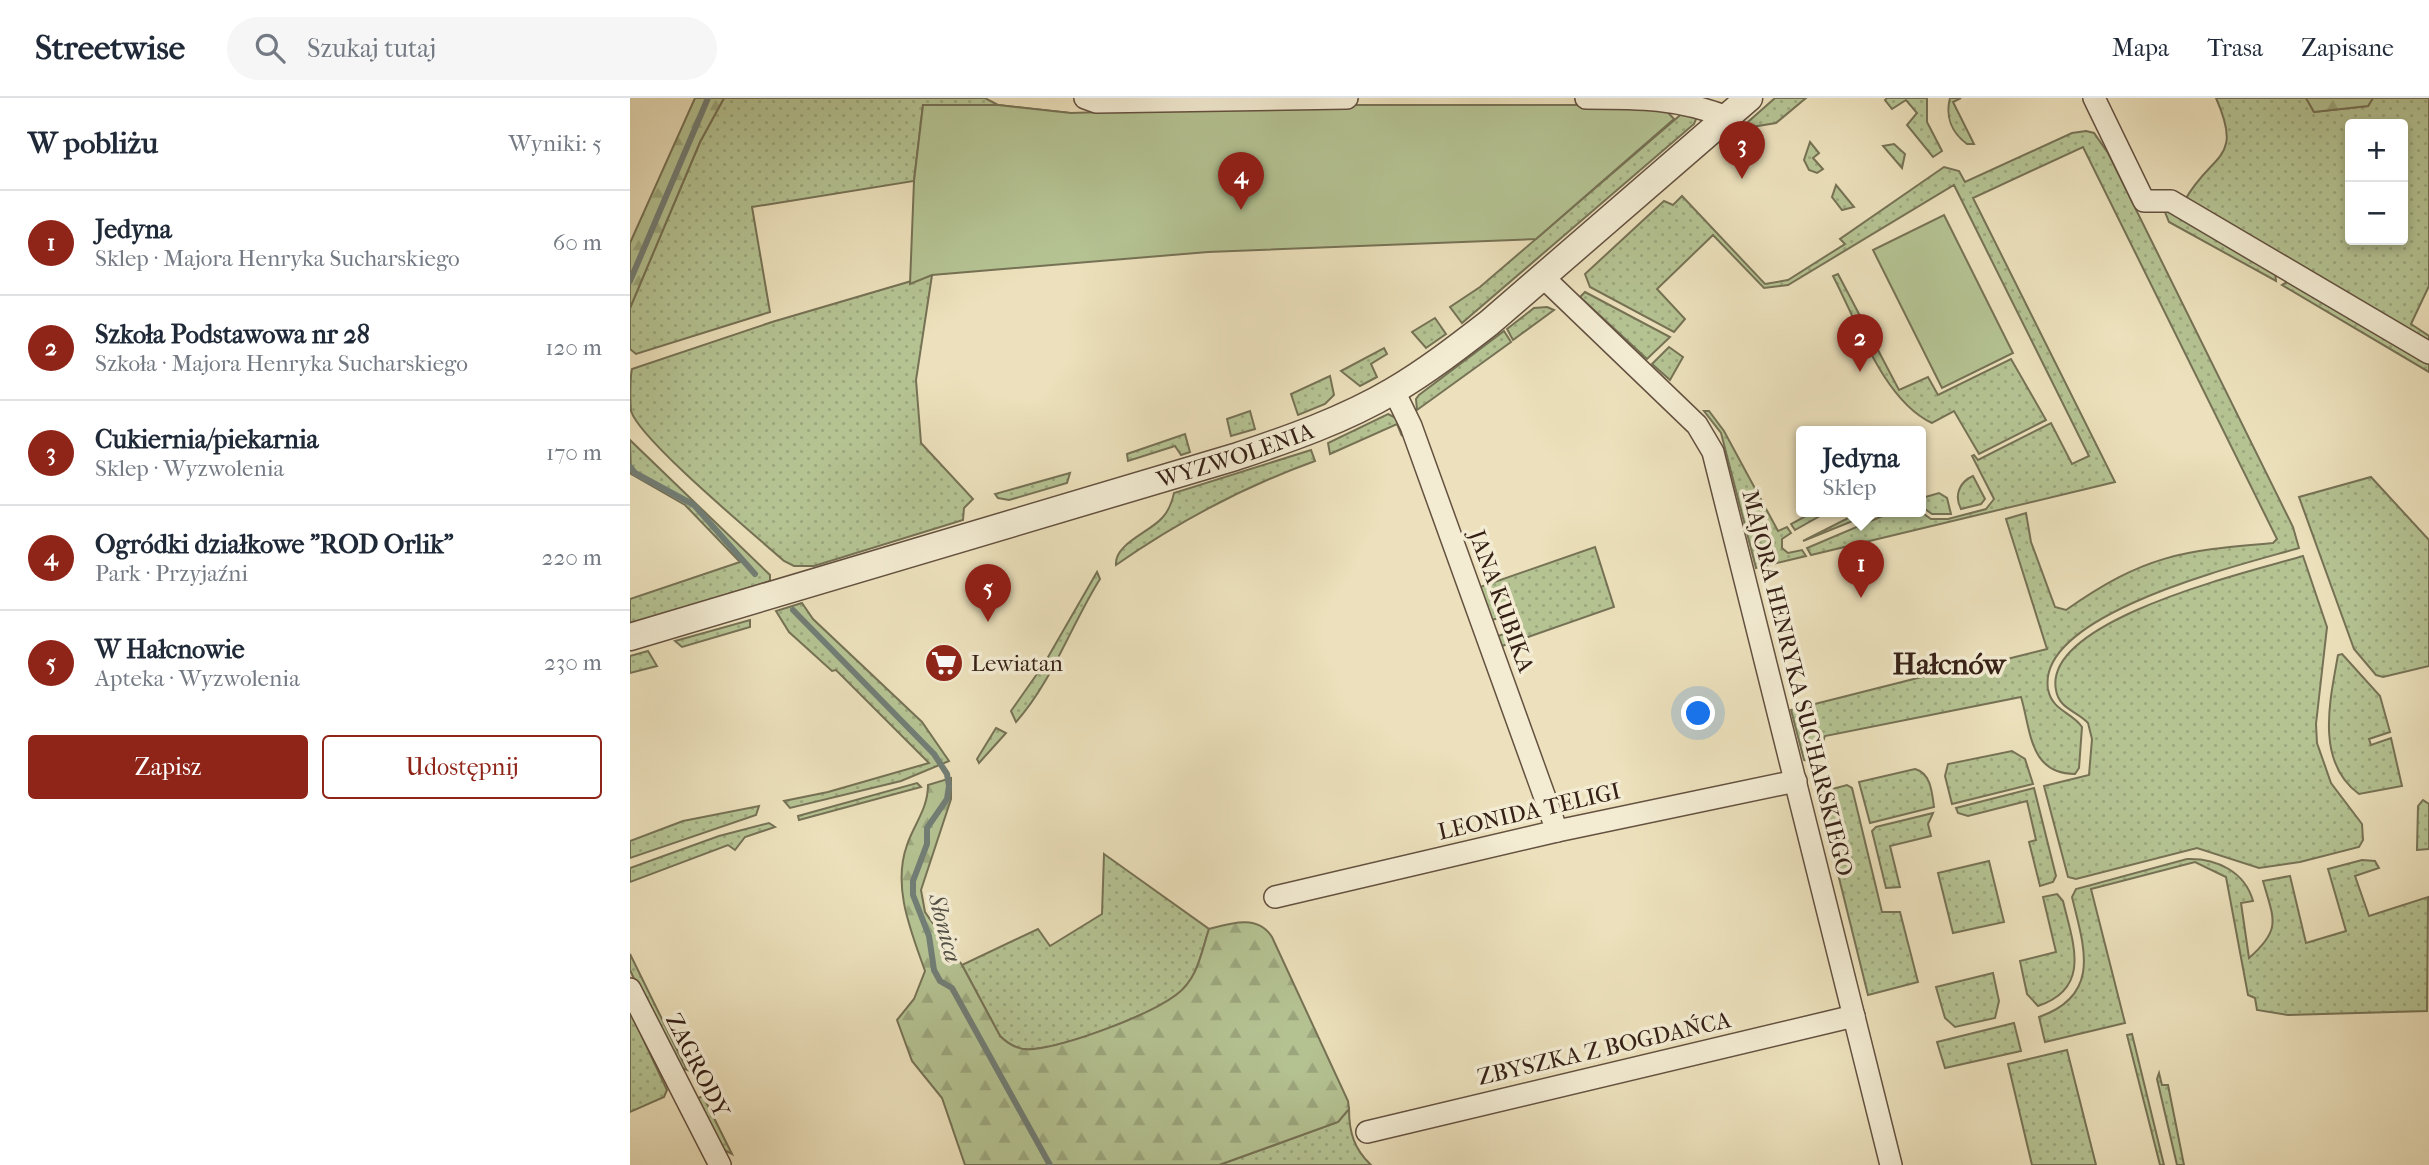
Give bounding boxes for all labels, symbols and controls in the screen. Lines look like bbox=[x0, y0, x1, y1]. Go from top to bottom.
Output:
search box bbox=[227, 17, 717, 80]
text: Streetwise bbox=[35, 29, 185, 68]
icon: search bbox=[251, 29, 289, 67]
text: Szukaj tutaj bbox=[307, 33, 436, 64]
text: Mapa bbox=[2112, 34, 2169, 62]
text: Trasa bbox=[2207, 34, 2263, 62]
text: Zapisane bbox=[2301, 34, 2394, 62]
map controls bbox=[2345, 119, 2408, 245]
button: + bbox=[2345, 119, 2408, 182]
pin: 3 bbox=[1719, 121, 1765, 179]
text: W pobliżu bbox=[28, 126, 158, 161]
text: Wyniki: 5 bbox=[509, 130, 602, 157]
pin: 4 bbox=[1218, 152, 1264, 210]
button: − bbox=[2345, 182, 2408, 245]
text: Jedyna bbox=[95, 214, 172, 245]
text: 1 bbox=[47, 229, 55, 256]
text: 60 m bbox=[553, 229, 602, 256]
text: Sklep · Majora Henryka Sucharskiego bbox=[95, 245, 460, 272]
pin: 2 bbox=[1837, 314, 1883, 372]
text: Szkoła Podstawowa nr 28 bbox=[95, 319, 370, 350]
text: 2 bbox=[45, 334, 57, 361]
text: 120 m bbox=[545, 334, 602, 361]
text: Szkoła · Majora Henryka Sucharskiego bbox=[95, 350, 468, 377]
street label: WYZWOLENIA bbox=[1153, 417, 1319, 494]
text: Cukiernia/piekarnia bbox=[95, 424, 319, 455]
popup bbox=[1796, 426, 1926, 517]
text: 3 bbox=[46, 439, 56, 466]
text: 170 m bbox=[546, 439, 602, 466]
text: Jedyna bbox=[1823, 443, 1899, 474]
text: Sklep · Wyzwolenia bbox=[95, 455, 284, 482]
text: Sklep bbox=[1823, 474, 1876, 501]
street label: MAJORA HENRYKA SUCHARSKIEGO bbox=[1736, 487, 1859, 879]
street label: JANA KUBIKA bbox=[1463, 524, 1540, 677]
text: Ogródki działkowe "ROD Orlik" bbox=[95, 529, 454, 560]
pin: 1 bbox=[1838, 540, 1884, 598]
text: 4 bbox=[44, 544, 58, 571]
text: 220 m bbox=[542, 544, 602, 571]
text: Park · Przyjaźni bbox=[95, 560, 248, 587]
pin: 5 bbox=[965, 564, 1011, 622]
text: W Hałcnowie bbox=[95, 634, 245, 665]
supermarket icon: Lewiatan bbox=[923, 642, 965, 684]
district label: Hałcnów bbox=[1892, 647, 2007, 682]
text: 5 bbox=[46, 649, 56, 676]
text: 230 m bbox=[544, 649, 602, 676]
place label: Lewiatan bbox=[971, 650, 1064, 677]
text: Apteka · Wyzwolenia bbox=[95, 665, 300, 692]
your location bbox=[1681, 696, 1715, 730]
button: Zapisz bbox=[28, 735, 308, 799]
button: Udostępnij bbox=[322, 735, 602, 799]
street label: LEONIDA TELIGI bbox=[1435, 777, 1623, 846]
water label: Słonica bbox=[922, 890, 968, 965]
street label: ZBYSZKA Z BOGDAŃCA bbox=[1475, 1006, 1735, 1091]
street label: ZAGRODY bbox=[660, 1009, 736, 1123]

